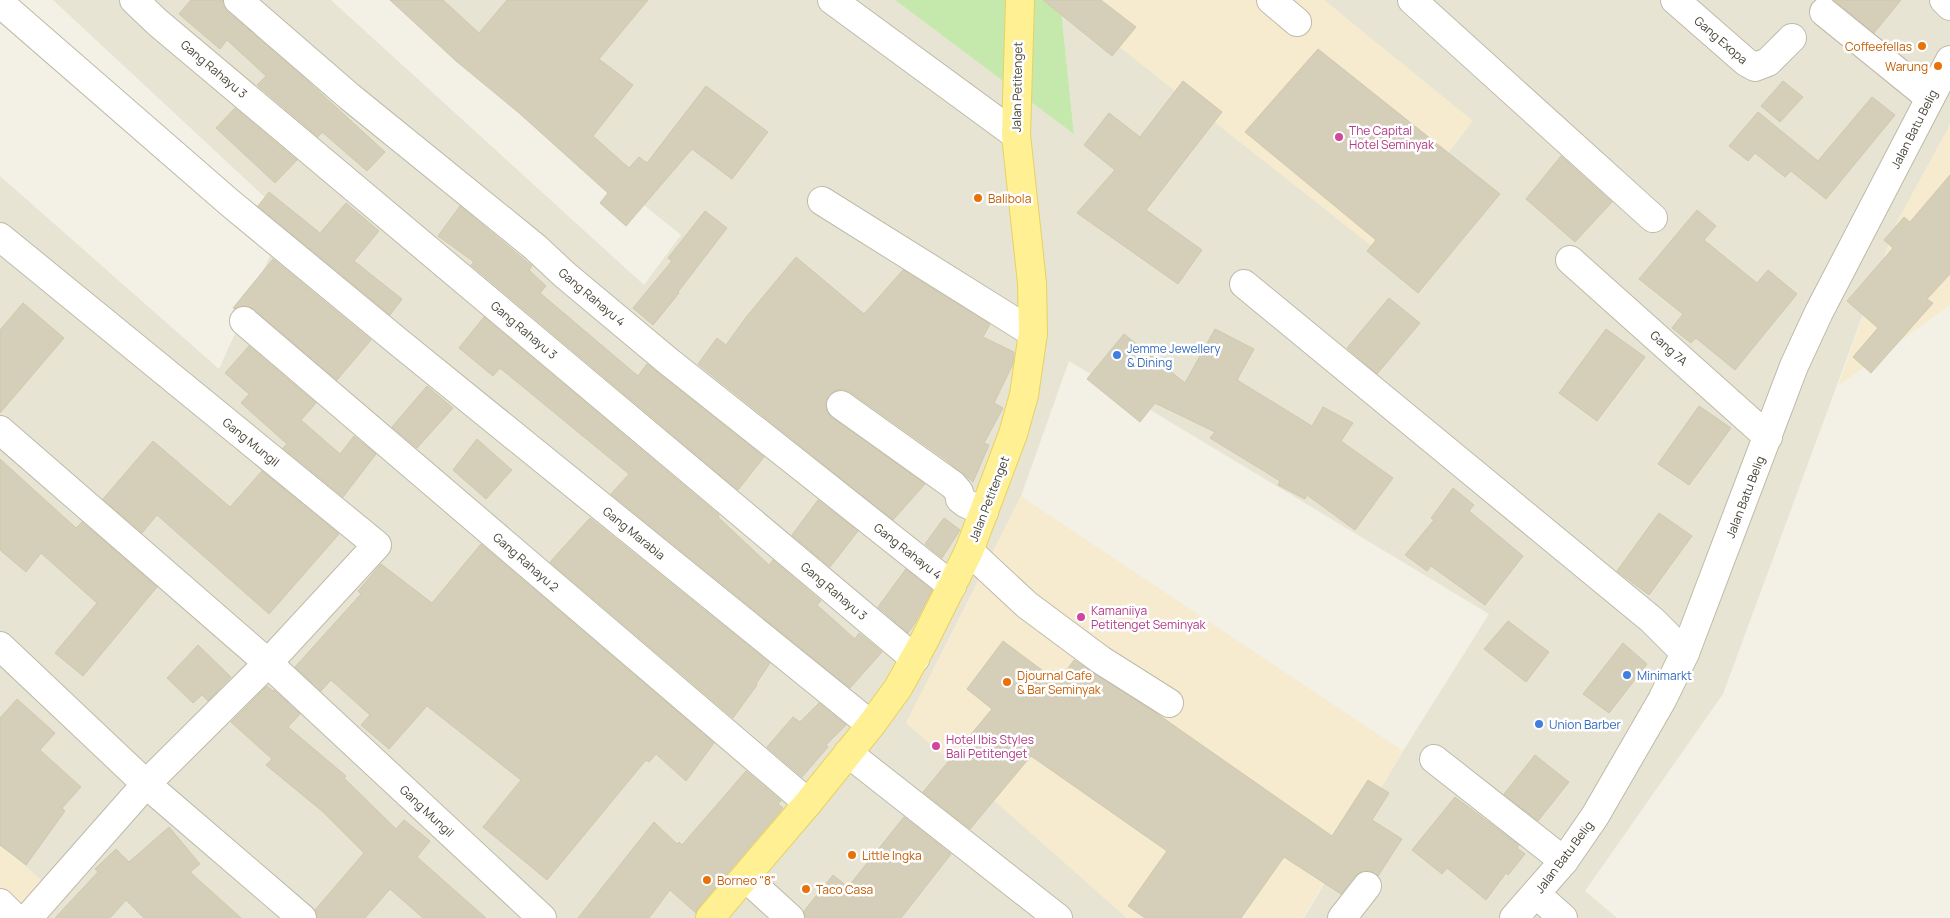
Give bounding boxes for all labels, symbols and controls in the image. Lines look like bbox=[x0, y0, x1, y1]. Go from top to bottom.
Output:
street label: Gang Exopa bbox=[1691, 12, 1751, 68]
street label: Gang Rahayu 3 bbox=[177, 36, 251, 102]
place label: Coffeefellas bbox=[1845, 38, 1912, 55]
marker: Coffeefellas bbox=[1916, 40, 1928, 52]
street label: Jalan Petitenget bbox=[1008, 41, 1026, 132]
place label: Warung bbox=[1885, 58, 1928, 75]
marker: Warung bbox=[1932, 60, 1944, 72]
street label: Jalan Batu Belig bbox=[1887, 87, 1941, 171]
place label: The Capital Hotel Seminyak bbox=[1349, 122, 1435, 153]
marker: The Capital Hotel Seminyak bbox=[1333, 131, 1345, 143]
place label: Balibola bbox=[988, 190, 1031, 207]
marker: Balibola bbox=[972, 192, 984, 204]
street label: Gang Rahayu 4 bbox=[555, 264, 629, 330]
street label: Gang Rahayu 3 bbox=[487, 297, 561, 363]
street label: Gang 7A bbox=[1647, 327, 1692, 370]
place label: Jemme Jewellery & Dining bbox=[1127, 340, 1221, 371]
marker: Jemme Jewellery & Dining bbox=[1111, 349, 1123, 361]
street label: Gang Mungil bbox=[219, 414, 283, 470]
street label: Jalan Batu Belig bbox=[1722, 453, 1768, 541]
street label: Jalan Petitenget bbox=[965, 454, 1013, 544]
street label: Gang Marabia bbox=[599, 503, 669, 563]
street label: Gang Rahayu 4 bbox=[870, 519, 946, 583]
street label: Gang Rahayu 2 bbox=[489, 529, 563, 595]
street label: Gang Rahayu 3 bbox=[797, 558, 871, 624]
place label: Kamaniiya Petitenget Seminyak bbox=[1091, 602, 1207, 633]
marker: Kamaniiya Petitenget Seminyak bbox=[1075, 611, 1087, 623]
place label: Djournal Cafe & Bar Seminyak bbox=[1017, 667, 1102, 698]
place label: Minimarkt bbox=[1637, 667, 1692, 684]
marker: Minimarkt bbox=[1621, 669, 1633, 681]
marker: Djournal Cafe & Bar Seminyak bbox=[1001, 676, 1013, 688]
place label: Union Barber bbox=[1549, 716, 1621, 733]
marker: Union Barber bbox=[1533, 718, 1545, 730]
place label: Hotel Ibis Styles Bali Petitenget bbox=[946, 731, 1034, 762]
marker: Hotel Ibis Styles Bali Petitenget bbox=[930, 740, 942, 752]
street label: Gang Mungil bbox=[396, 781, 458, 841]
street label: Jalan Batu Belig bbox=[1531, 817, 1597, 897]
place label: Little Ingka bbox=[862, 847, 922, 864]
marker: Little Ingka bbox=[846, 849, 858, 861]
place label: Borneo "8" bbox=[717, 872, 776, 889]
marker: Borneo "8" bbox=[701, 874, 713, 886]
place label: Taco Casa bbox=[816, 881, 873, 898]
marker: Taco Casa bbox=[800, 883, 812, 895]

